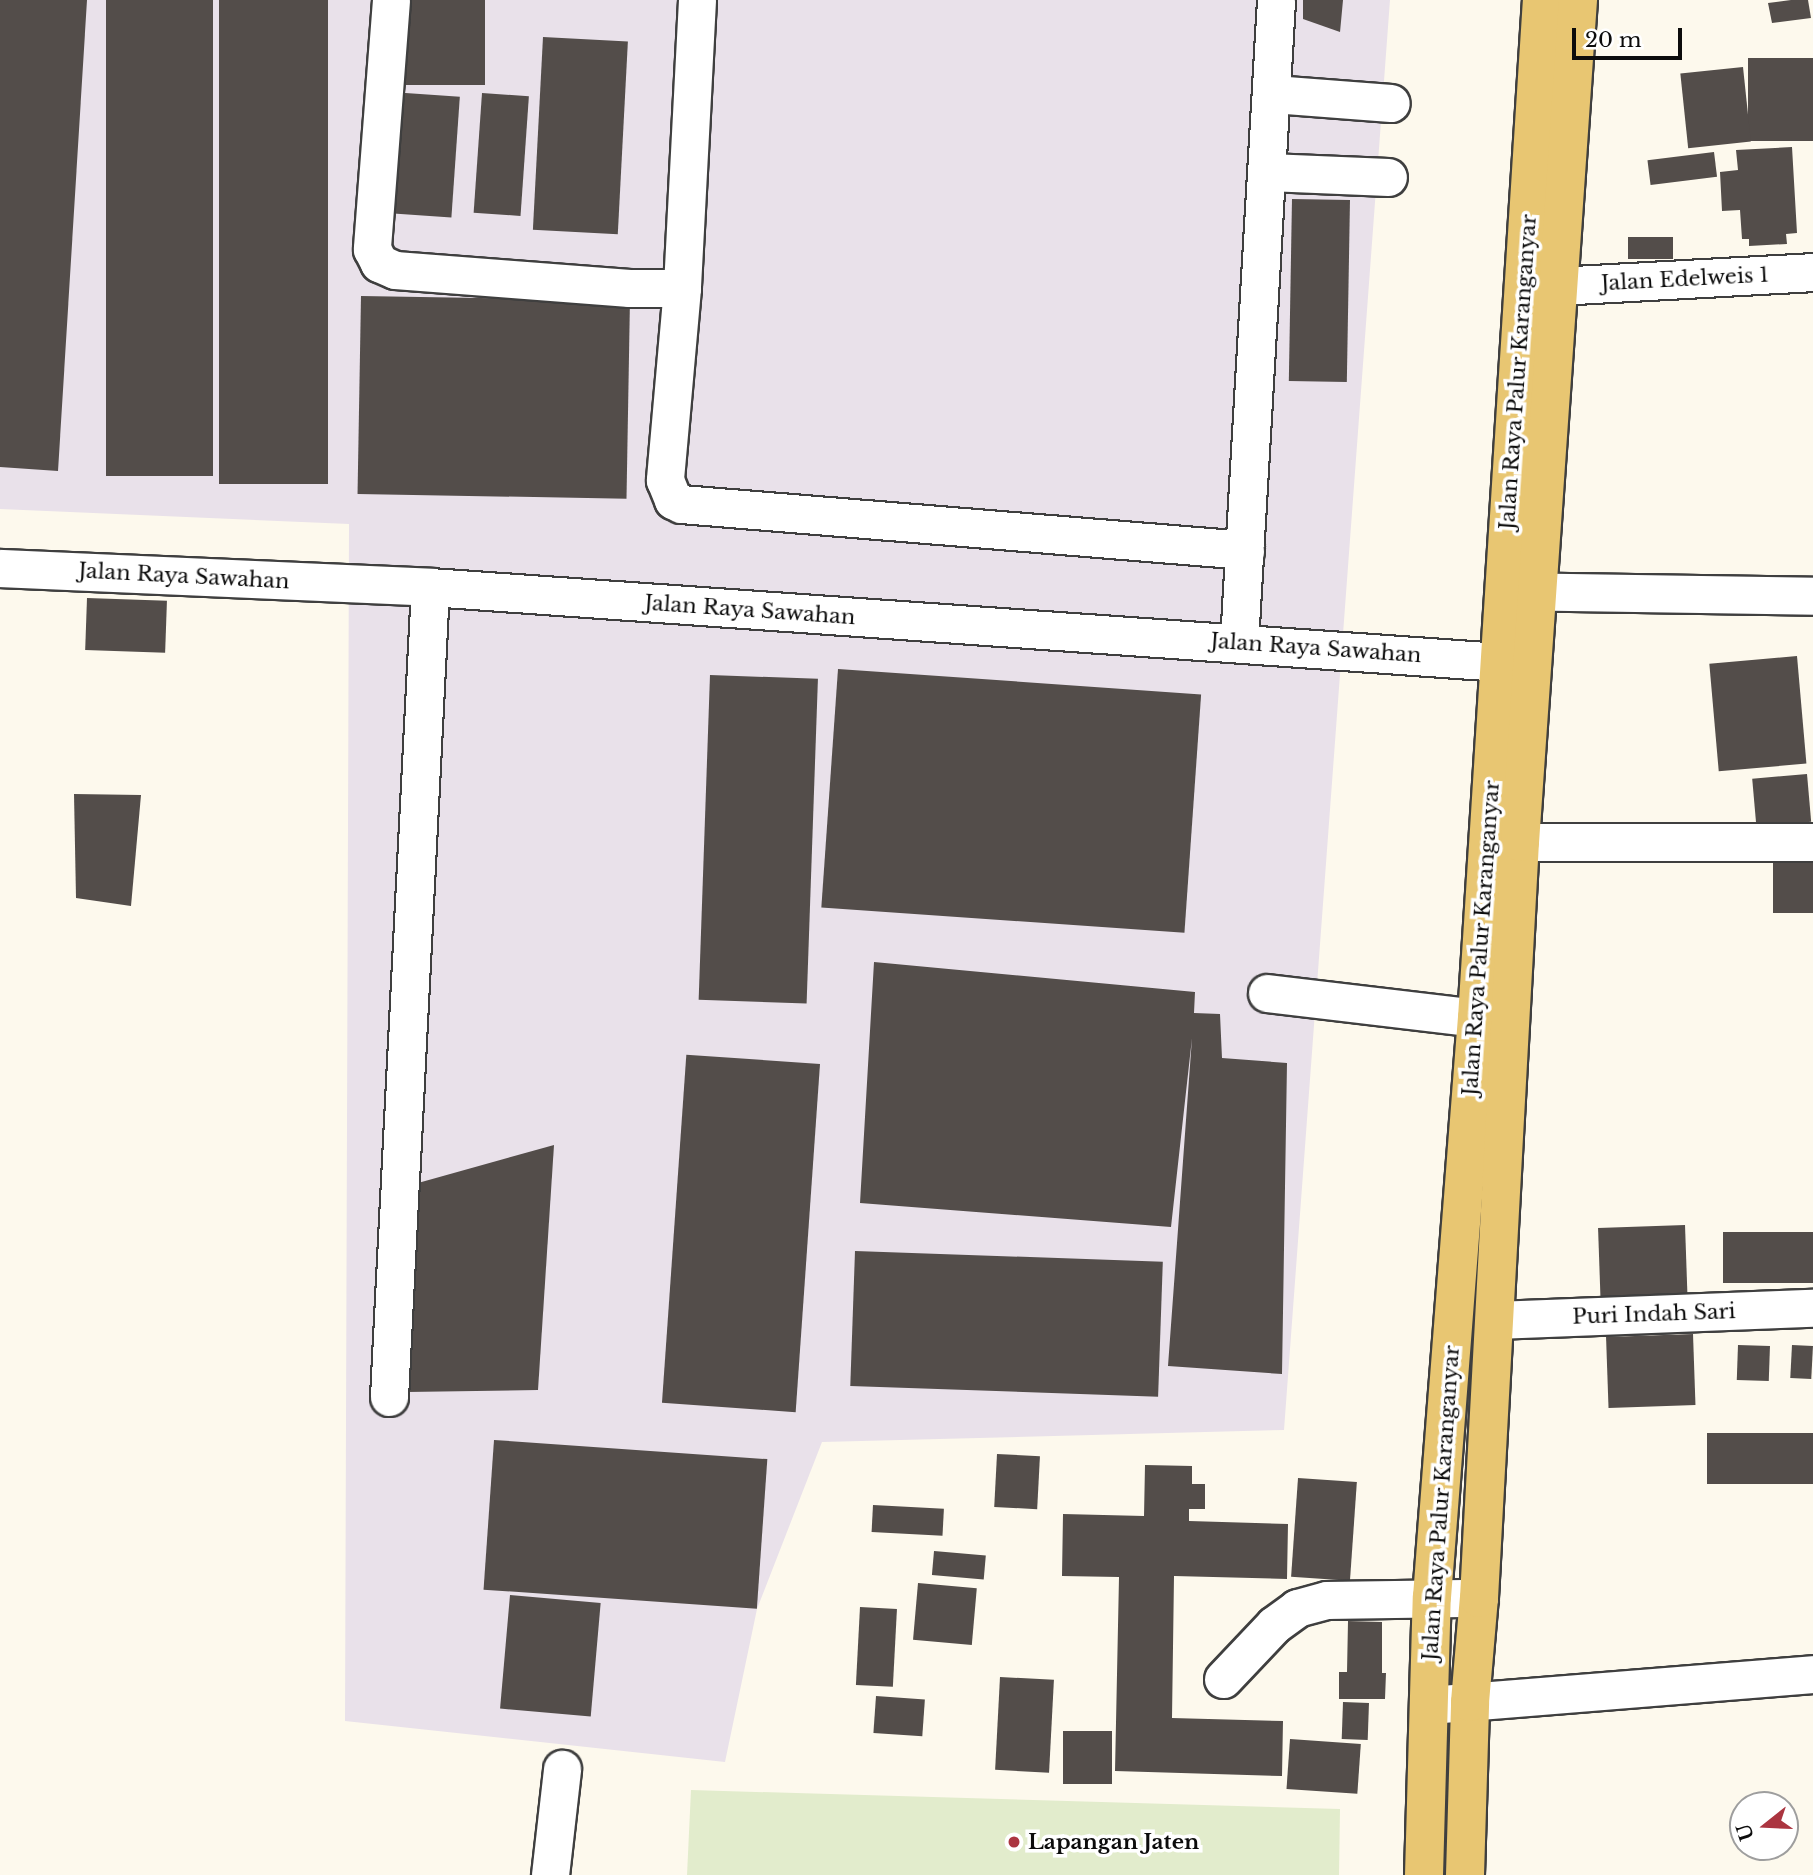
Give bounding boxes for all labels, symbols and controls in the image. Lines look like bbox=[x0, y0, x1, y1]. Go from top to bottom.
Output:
scale bar bbox=[1575, 14, 1685, 58]
text: 20 m bbox=[1585, 27, 1642, 53]
street label: Jalan Raya Palur Karanganyar bbox=[1494, 213, 1542, 531]
street label: Jalan Edelweis 1 bbox=[1600, 262, 1770, 296]
street label: Jalan Raya Sawahan bbox=[78, 558, 290, 594]
street label: Jalan Raya Sawahan bbox=[644, 590, 856, 630]
street label: Jalan Raya Sawahan bbox=[1210, 628, 1422, 668]
street label: Jalan Raya Palur Karanganyar bbox=[1457, 779, 1505, 1097]
street label: Puri Indah Sari bbox=[1572, 1299, 1736, 1329]
street label: Jalan Raya Palur Karanganyar bbox=[1417, 1344, 1465, 1662]
north arrow bbox=[1729, 1791, 1799, 1861]
text: U bbox=[1732, 1821, 1759, 1844]
place label: Lapangan Jaten bbox=[1028, 1829, 1199, 1855]
marker: Lapangan Jaten bbox=[1006, 1834, 1022, 1850]

